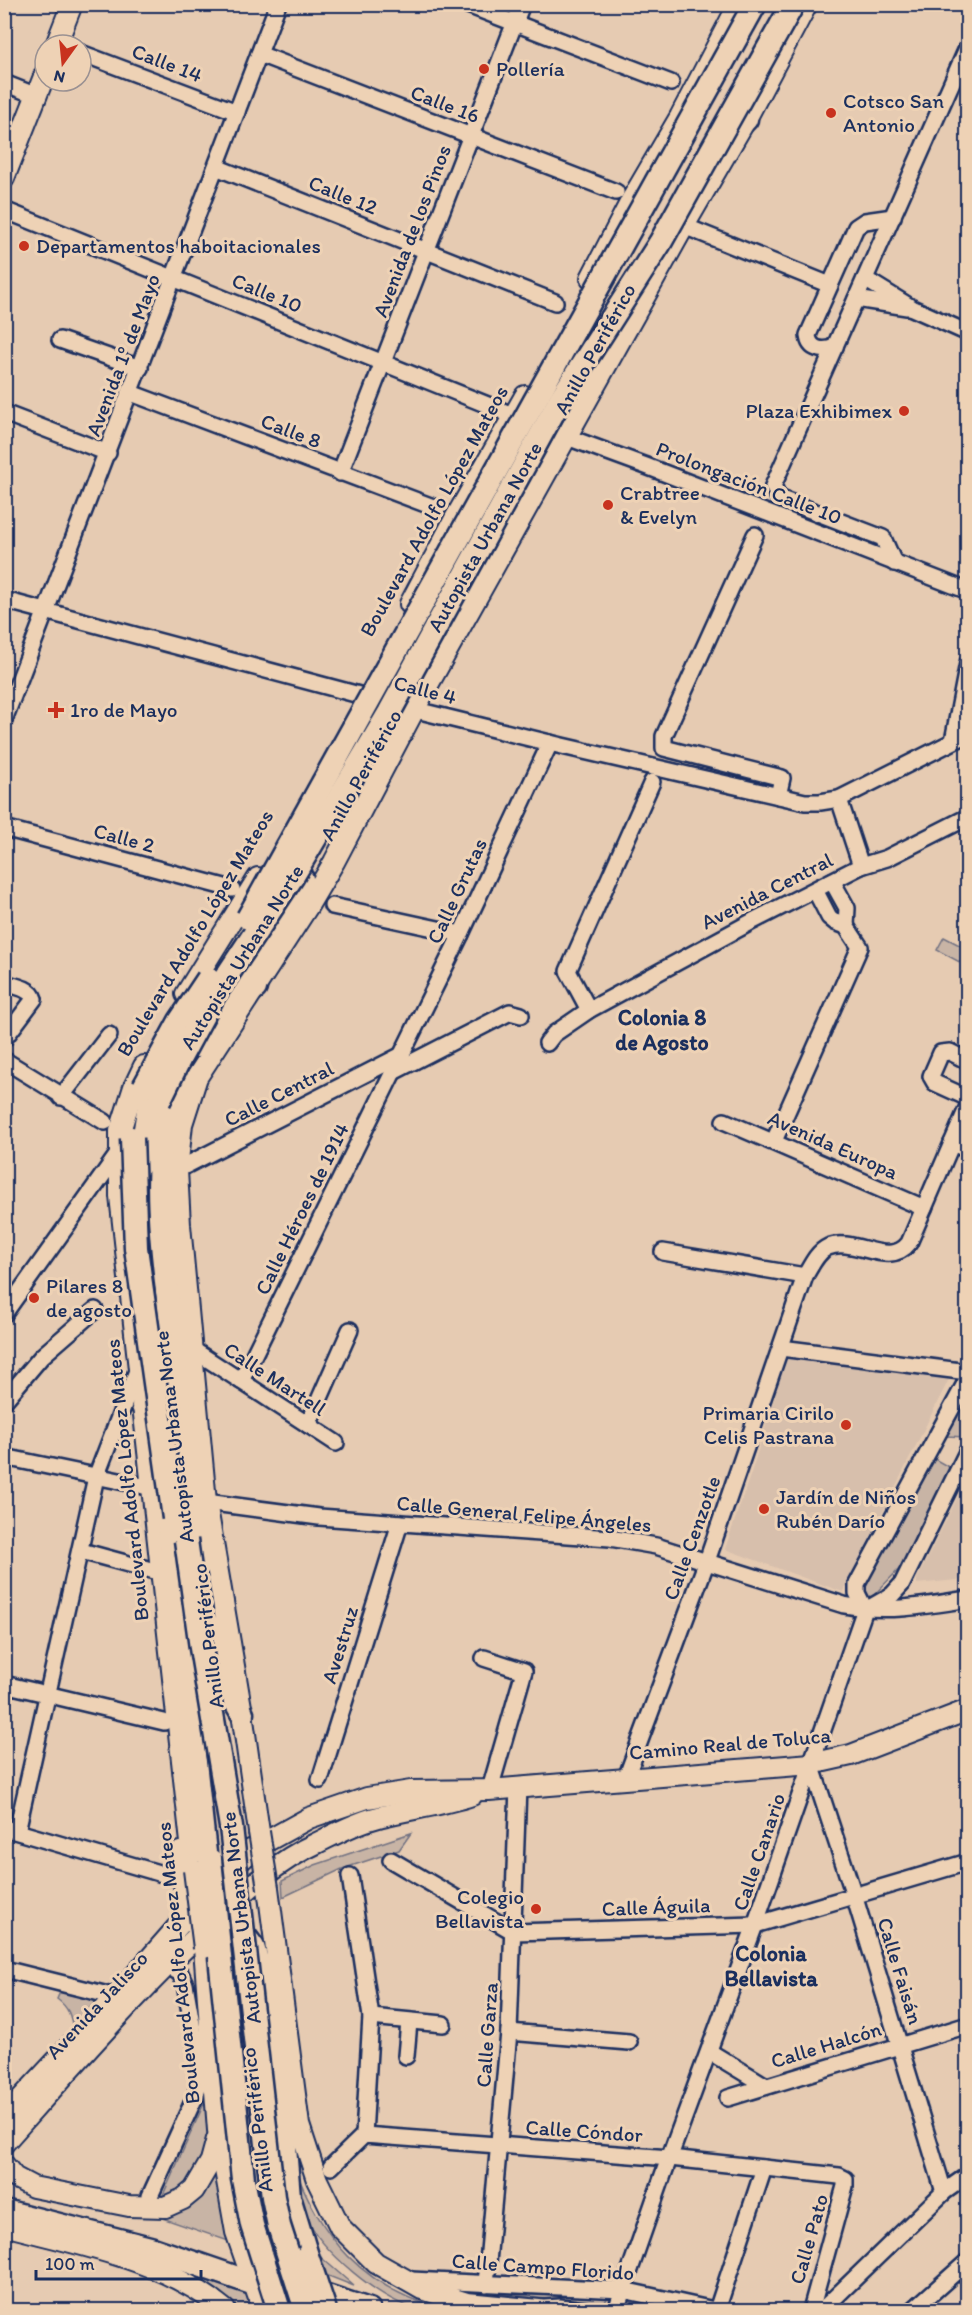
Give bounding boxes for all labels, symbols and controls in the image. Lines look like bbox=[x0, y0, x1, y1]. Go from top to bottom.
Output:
north arrow bbox=[33, 33, 93, 93]
street label: Calle 14 bbox=[128, 38, 206, 87]
place label: Pollería bbox=[496, 56, 565, 81]
marker: Pollería bbox=[477, 62, 491, 76]
text: N bbox=[52, 66, 67, 88]
street label: Calle 16 bbox=[407, 79, 483, 128]
place label: Cotsco San Antonio bbox=[843, 88, 944, 137]
marker: Cotsco San Antonio bbox=[824, 106, 838, 120]
street label: Avenida de los Pinos bbox=[367, 141, 456, 321]
street label: Calle 12 bbox=[305, 169, 381, 220]
place label: Departamentos haboitacionales bbox=[36, 233, 321, 258]
marker: Departamentos haboitacionales bbox=[17, 239, 31, 253]
street label: Calle 10 bbox=[228, 267, 306, 318]
street label: Avenida 1º de Mayo bbox=[80, 270, 165, 440]
street label: Anillo Periférico bbox=[548, 279, 641, 419]
street label: Boulevard Adolfo López Mateos bbox=[354, 381, 513, 641]
place label: Plaza Exhibimex bbox=[746, 398, 893, 423]
marker: Plaza Exhibimex bbox=[897, 404, 911, 418]
street label: Calle 8 bbox=[258, 408, 325, 453]
street label: Prolongación Calle 10 bbox=[653, 436, 846, 529]
street label: Autopista Urbana Norte bbox=[422, 437, 547, 636]
place label: Crabtree & Evelyn bbox=[620, 480, 700, 529]
marker: Crabtree & Evelyn bbox=[601, 498, 615, 512]
street label: Calle 4 bbox=[391, 670, 459, 709]
place label: 1ro de Mayo bbox=[70, 697, 178, 722]
marker: 1ro de Mayo bbox=[47, 701, 65, 719]
street label: Anillo Periférico bbox=[314, 705, 407, 845]
street label: Boulevard Adolfo López Mateos bbox=[111, 805, 278, 1061]
street label: Calle 2 bbox=[91, 817, 157, 858]
street label: Calle Grutas bbox=[421, 834, 492, 948]
street label: Avenida Central bbox=[697, 847, 837, 934]
street label: Autopista Urbana Norte bbox=[174, 860, 309, 1054]
district label: Colonia 8 de Agosto bbox=[615, 1004, 709, 1056]
street label: Calle Central bbox=[220, 1055, 338, 1132]
street label: Avenida Europa bbox=[764, 1105, 902, 1184]
street label: Calle Héroes de 1914 bbox=[249, 1119, 354, 1299]
place label: Pilares 8 de agosto bbox=[46, 1273, 132, 1322]
marker: Pilares 8 de agosto bbox=[27, 1291, 41, 1305]
street label: Autopista Urbana Norte bbox=[148, 1330, 199, 1545]
street label: Calle Martell bbox=[219, 1336, 331, 1421]
street label: Boulevard Adolfo López Mateos bbox=[99, 1338, 154, 1622]
place label: Primaria Cirilo Celis Pastrana bbox=[702, 1400, 834, 1449]
marker: Primaria Cirilo Celis Pastrana bbox=[839, 1418, 853, 1432]
street label: Calle Cenzotle bbox=[657, 1472, 726, 1603]
place label: Jardín de Niños Rubén Darío bbox=[776, 1484, 916, 1533]
street label: Calle General Felipe Ángeles bbox=[396, 1490, 653, 1537]
marker: Jardín de Niños Rubén Darío bbox=[757, 1502, 771, 1516]
street label: Anillo Periférico bbox=[186, 1562, 229, 1710]
street label: Avestruz bbox=[316, 1603, 363, 1687]
street label: Camino Real de Toluca bbox=[628, 1722, 832, 1765]
street label: Calle Canario bbox=[727, 1790, 790, 1914]
street label: Autopista Urbana Norte bbox=[215, 1811, 266, 2026]
street label: Boulevard Adolfo López Mateos bbox=[150, 1821, 205, 2105]
place label: Colegio Bellavista bbox=[435, 1884, 524, 1933]
street label: Calle Águila bbox=[601, 1892, 711, 1921]
marker: Colegio Bellavista bbox=[529, 1902, 543, 1916]
street label: Calle Faisán bbox=[872, 1914, 929, 2027]
district label: Colonia Bellavista bbox=[724, 1940, 818, 1992]
street label: Avenida Jalisco bbox=[40, 1946, 153, 2064]
street label: Calle Garza bbox=[470, 1981, 503, 2088]
street label: Calle Halcón bbox=[768, 2016, 884, 2073]
street label: Anillo Periférico bbox=[235, 2046, 278, 2194]
street label: Calle Cóndor bbox=[525, 2114, 644, 2147]
street label: Calle Pato bbox=[784, 2191, 833, 2287]
scale bar bbox=[36, 2243, 201, 2281]
street label: Calle Campo Florido bbox=[451, 2248, 635, 2285]
text: 100 m bbox=[45, 2253, 95, 2275]

